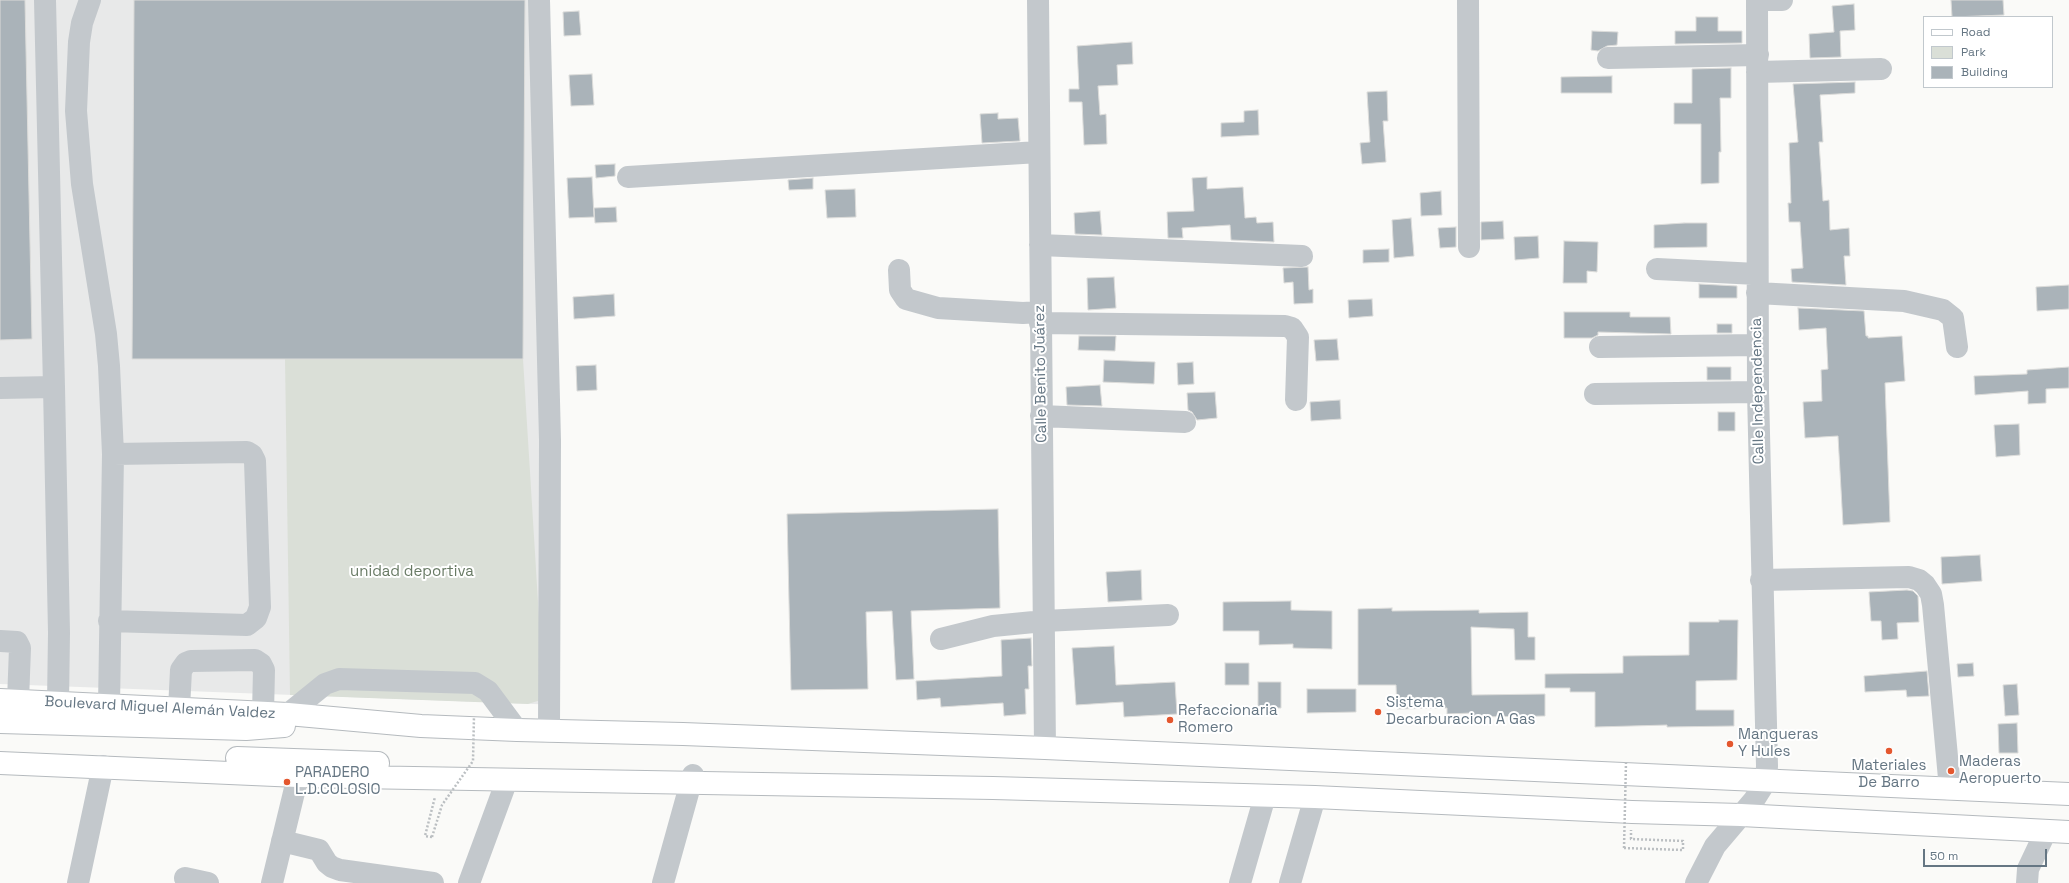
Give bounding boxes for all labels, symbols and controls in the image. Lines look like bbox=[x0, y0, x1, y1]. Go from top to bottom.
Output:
legend bbox=[1923, 16, 2053, 88]
text: Road bbox=[1961, 24, 1990, 40]
text: Park bbox=[1961, 44, 1986, 60]
text: Building bbox=[1961, 64, 2008, 80]
street label: Calle Benito Juárez bbox=[1031, 305, 1051, 443]
street label: Calle Independencia bbox=[1748, 318, 1768, 464]
park label: unidad deportiva bbox=[350, 563, 474, 581]
street label: Boulevard Miguel Alemán Valdez bbox=[44, 693, 276, 723]
place label: Sistema Decarburacion A Gas bbox=[1386, 694, 1535, 729]
place label: Refaccionaria Romero bbox=[1178, 702, 1278, 737]
marker: Sistema Decarburacion A Gas bbox=[1373, 707, 1383, 717]
marker: Refaccionaria Romero bbox=[1165, 715, 1175, 725]
place label: Mangueras Y Hules bbox=[1738, 726, 1818, 761]
marker: Mangueras Y Hules bbox=[1725, 739, 1735, 749]
marker: Materiales De Barro bbox=[1884, 746, 1894, 756]
place label: Maderas Aeropuerto bbox=[1959, 753, 2041, 788]
place label: Materiales De Barro bbox=[1851, 757, 1927, 792]
place label: PARADERO L.D.COLOSIO bbox=[295, 764, 381, 799]
marker: Maderas Aeropuerto bbox=[1946, 766, 1956, 776]
marker: PARADERO L.D.COLOSIO bbox=[282, 777, 292, 787]
scale bar bbox=[1925, 841, 2049, 867]
text: 50 m bbox=[1930, 848, 1958, 864]

